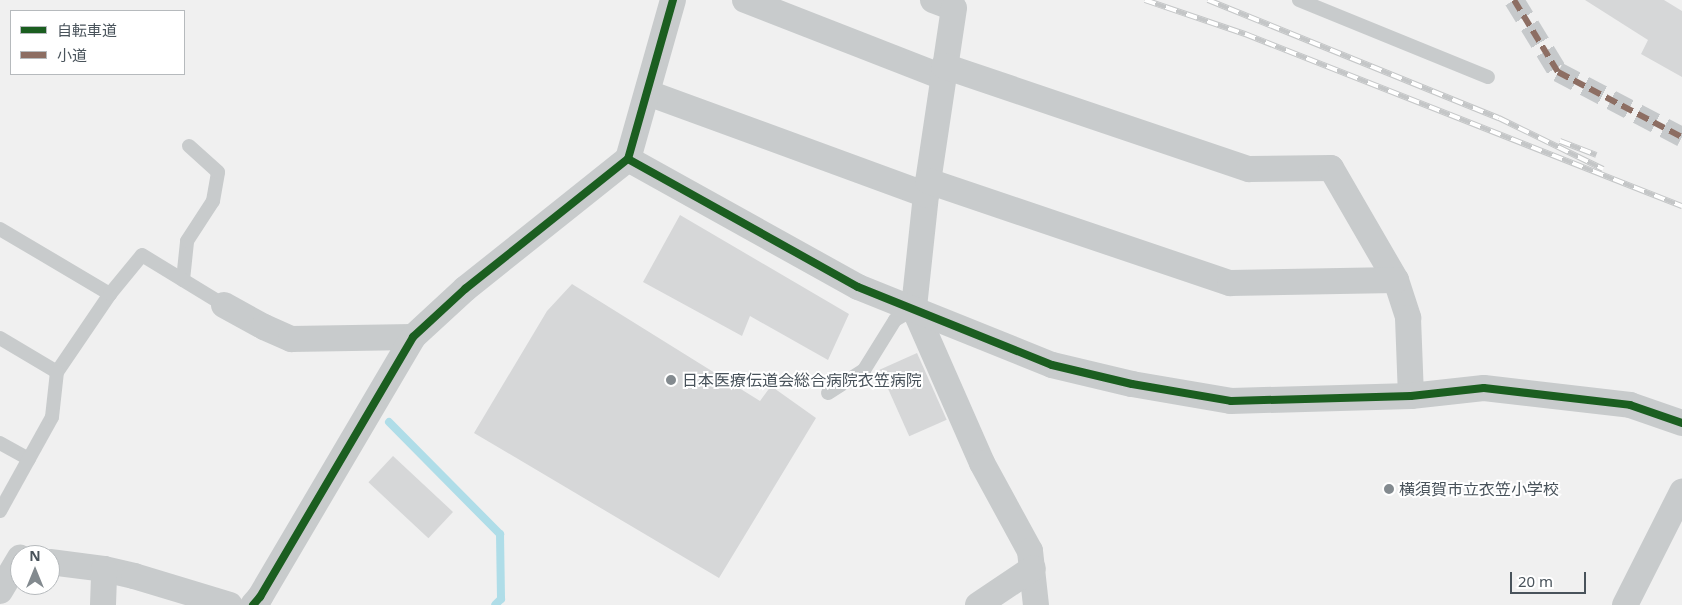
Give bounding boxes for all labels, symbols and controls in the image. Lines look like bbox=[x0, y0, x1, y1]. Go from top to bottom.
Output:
legend bbox=[10, 10, 185, 75]
text: 自転車道 bbox=[57, 20, 117, 40]
text: 小道 bbox=[57, 45, 87, 65]
place label: 日本医療伝道会総合病院衣笠病院 bbox=[682, 370, 922, 390]
marker: 日本医療伝道会総合病院衣笠病院 bbox=[664, 373, 678, 387]
place label: 横須賀市立衣笠小学校 bbox=[1399, 479, 1559, 499]
marker: 横須賀市立衣笠小学校 bbox=[1383, 483, 1395, 495]
north arrow bbox=[10, 545, 60, 595]
text: N bbox=[29, 546, 41, 565]
scale bar bbox=[1512, 562, 1588, 594]
text: 20 m bbox=[1518, 571, 1553, 591]

